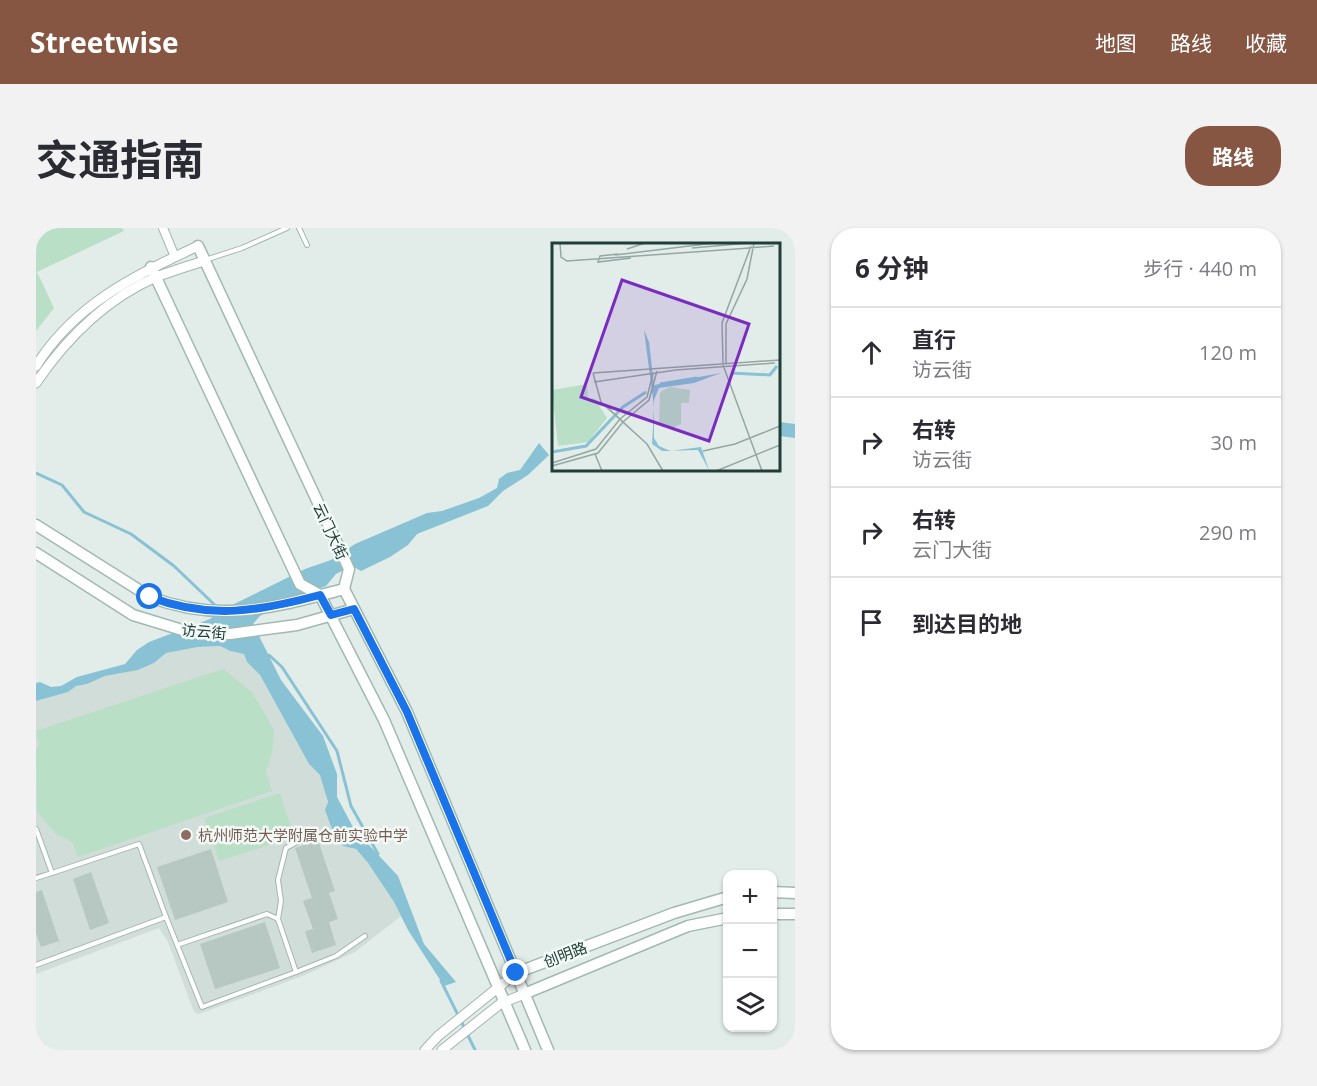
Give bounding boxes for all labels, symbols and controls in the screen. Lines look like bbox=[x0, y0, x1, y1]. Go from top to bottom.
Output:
text: Streetwise bbox=[30, 23, 179, 61]
text: 地图 bbox=[1095, 29, 1137, 57]
text: 路线 bbox=[1170, 29, 1212, 57]
text: 收藏 bbox=[1245, 29, 1287, 57]
button: 路线 bbox=[1185, 126, 1281, 186]
text: 交通指南 bbox=[36, 130, 204, 187]
inset map bbox=[552, 243, 780, 471]
text: 6 分钟 bbox=[855, 250, 929, 286]
text: 步行 · 440 m bbox=[1143, 255, 1257, 282]
text: 直行 bbox=[912, 324, 956, 354]
icon: ahead bbox=[855, 336, 888, 369]
text: 120 m bbox=[1199, 339, 1257, 366]
text: 访云街 bbox=[912, 356, 972, 383]
text: 右转 bbox=[912, 414, 956, 444]
icon: right bbox=[855, 426, 888, 459]
text: 30 m bbox=[1210, 429, 1257, 456]
text: 访云街 bbox=[912, 446, 972, 473]
street label: 云门大街 bbox=[309, 500, 353, 562]
text: 右转 bbox=[912, 504, 956, 534]
icon: right bbox=[855, 516, 888, 549]
text: 290 m bbox=[1199, 519, 1257, 546]
text: 云门大街 bbox=[912, 536, 992, 563]
route start bbox=[136, 583, 162, 609]
icon: arrive bbox=[855, 606, 888, 639]
text: 到达目的地 bbox=[912, 608, 1022, 638]
street label: 访云街 bbox=[181, 619, 227, 643]
place label: 杭州师范大学附属仓前实验中学 bbox=[198, 825, 408, 845]
marker: 杭州师范大学附属仓前实验中学 bbox=[179, 828, 193, 842]
map controls bbox=[723, 870, 777, 1032]
button: + bbox=[723, 870, 777, 924]
button: − bbox=[723, 924, 777, 978]
street label: 创明路 bbox=[540, 937, 590, 971]
route end bbox=[502, 959, 528, 985]
button: layers bbox=[723, 978, 777, 1032]

